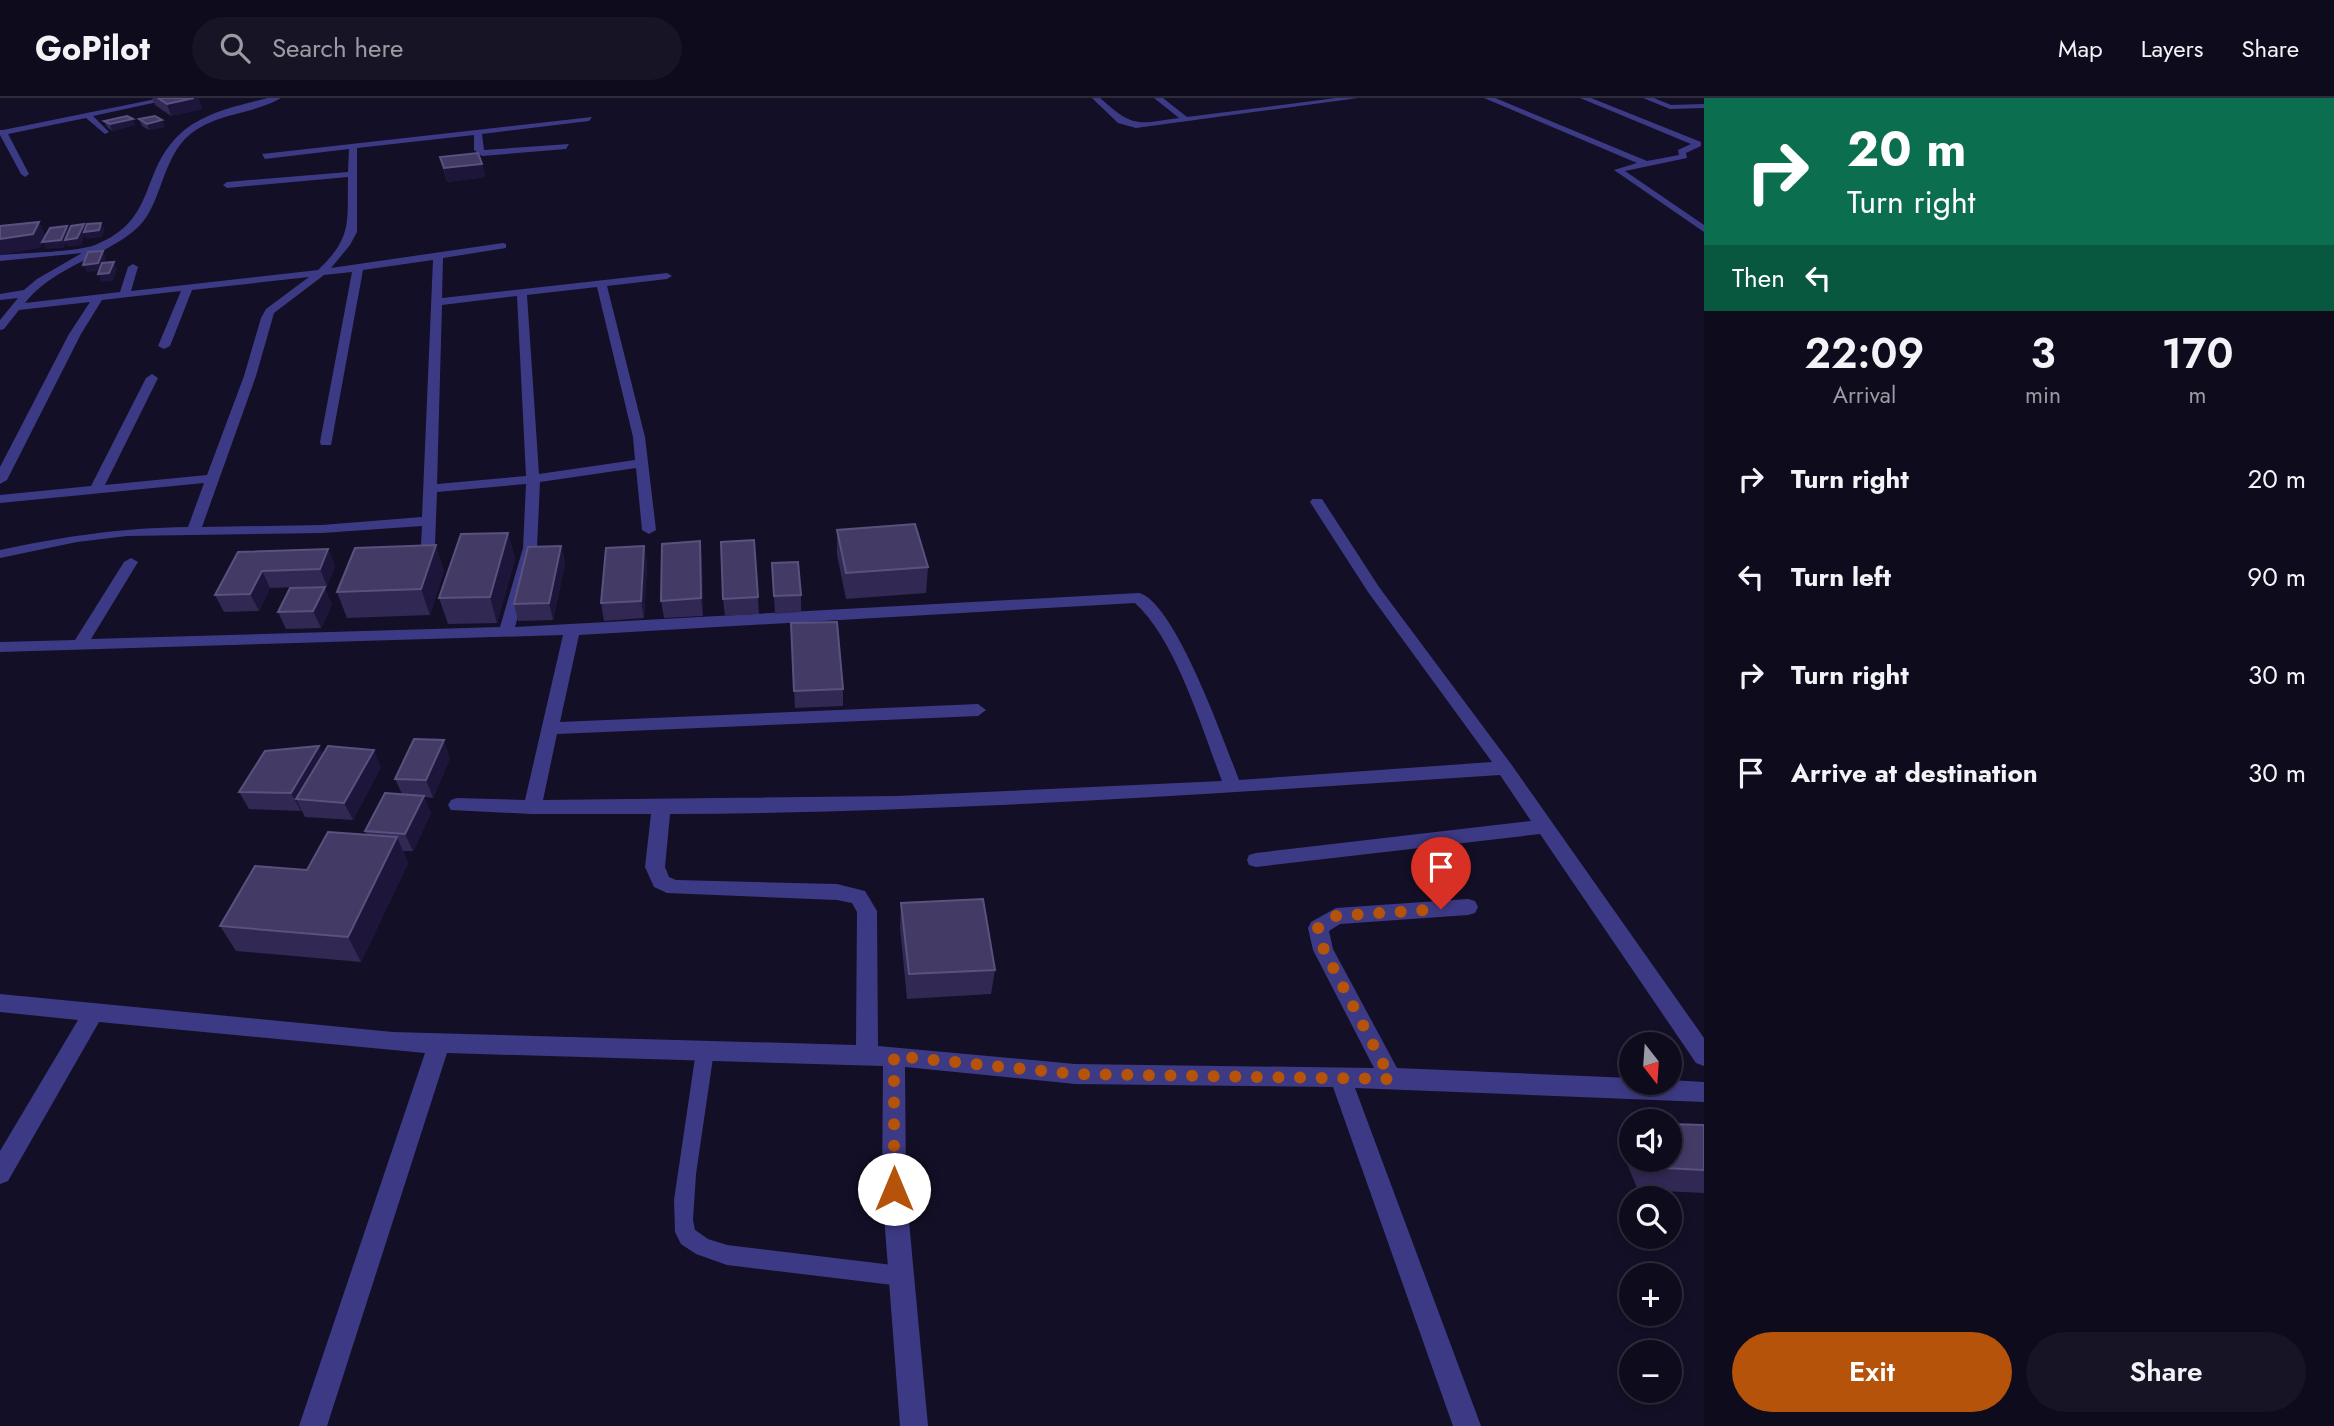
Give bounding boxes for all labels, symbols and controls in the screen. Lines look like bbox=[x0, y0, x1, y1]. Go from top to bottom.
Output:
search box bbox=[192, 17, 682, 80]
text: GoPilot bbox=[35, 25, 150, 72]
icon: search bbox=[216, 29, 254, 67]
text: Search here bbox=[272, 29, 403, 67]
text: Map bbox=[2058, 31, 2103, 66]
text: Layers bbox=[2141, 31, 2203, 66]
text: Share bbox=[2241, 31, 2299, 66]
text: 20 m bbox=[1847, 114, 1966, 184]
icon: right bbox=[1732, 126, 1823, 217]
text: Turn right bbox=[1847, 179, 1976, 225]
text: Then bbox=[1732, 259, 1785, 297]
icon: left bbox=[1799, 259, 1837, 297]
text: 22:09 bbox=[1805, 323, 1924, 384]
text: 3 bbox=[2030, 323, 2056, 384]
text: 170 bbox=[2162, 323, 2233, 384]
text: Arrival bbox=[1833, 378, 1896, 412]
text: min bbox=[2025, 378, 2061, 412]
text: m bbox=[2189, 378, 2206, 412]
icon: right bbox=[1732, 460, 1770, 498]
text: Turn right bbox=[1791, 460, 1909, 498]
text: 20 m bbox=[2248, 460, 2306, 498]
icon: left bbox=[1732, 558, 1770, 596]
text: Turn left bbox=[1791, 558, 1891, 596]
text: 90 m bbox=[2247, 558, 2306, 596]
icon: right bbox=[1732, 656, 1770, 694]
text: Turn right bbox=[1791, 656, 1909, 694]
text: 30 m bbox=[2248, 656, 2306, 694]
icon: arrive bbox=[1732, 754, 1770, 792]
text: Arrive at destination bbox=[1791, 754, 2038, 792]
text: 30 m bbox=[2248, 754, 2306, 792]
pin bbox=[1411, 837, 1471, 909]
icon: arrive bbox=[1422, 848, 1460, 886]
north arrow bbox=[1619, 1032, 1682, 1096]
map controls bbox=[1619, 1032, 1682, 1403]
button: sound bbox=[1619, 1109, 1682, 1172]
position arrow bbox=[857, 1152, 931, 1226]
button: search bbox=[1619, 1186, 1682, 1249]
button: + bbox=[1619, 1263, 1682, 1326]
button: Exit bbox=[1732, 1332, 2012, 1412]
button: Share bbox=[2026, 1332, 2306, 1412]
button: − bbox=[1619, 1340, 1682, 1403]

